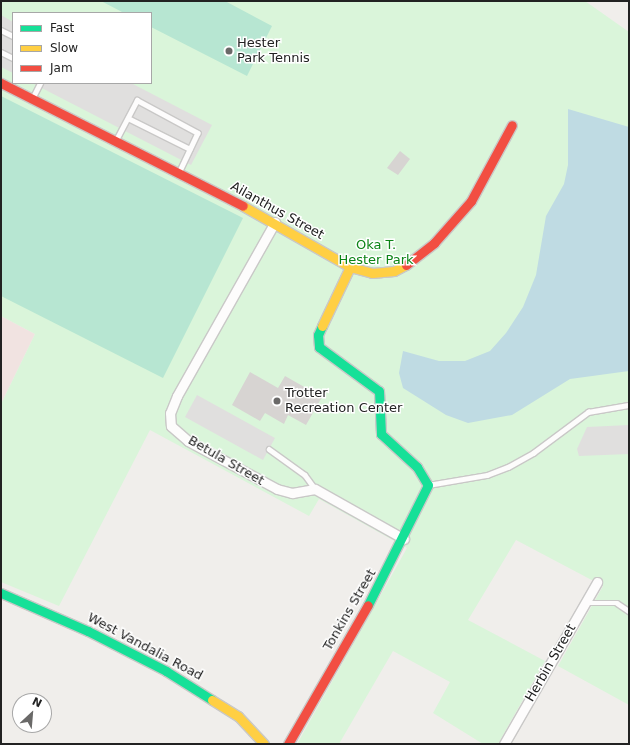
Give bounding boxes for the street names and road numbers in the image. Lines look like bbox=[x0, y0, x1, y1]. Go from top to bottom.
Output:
street label: Ailanthus Street bbox=[228, 179, 326, 243]
street label: Betula Street bbox=[185, 433, 267, 489]
street label: Tonkins Street bbox=[320, 566, 380, 654]
street label: West Vandalia Road bbox=[85, 610, 205, 684]
street label: Herbin Street bbox=[523, 621, 579, 705]

